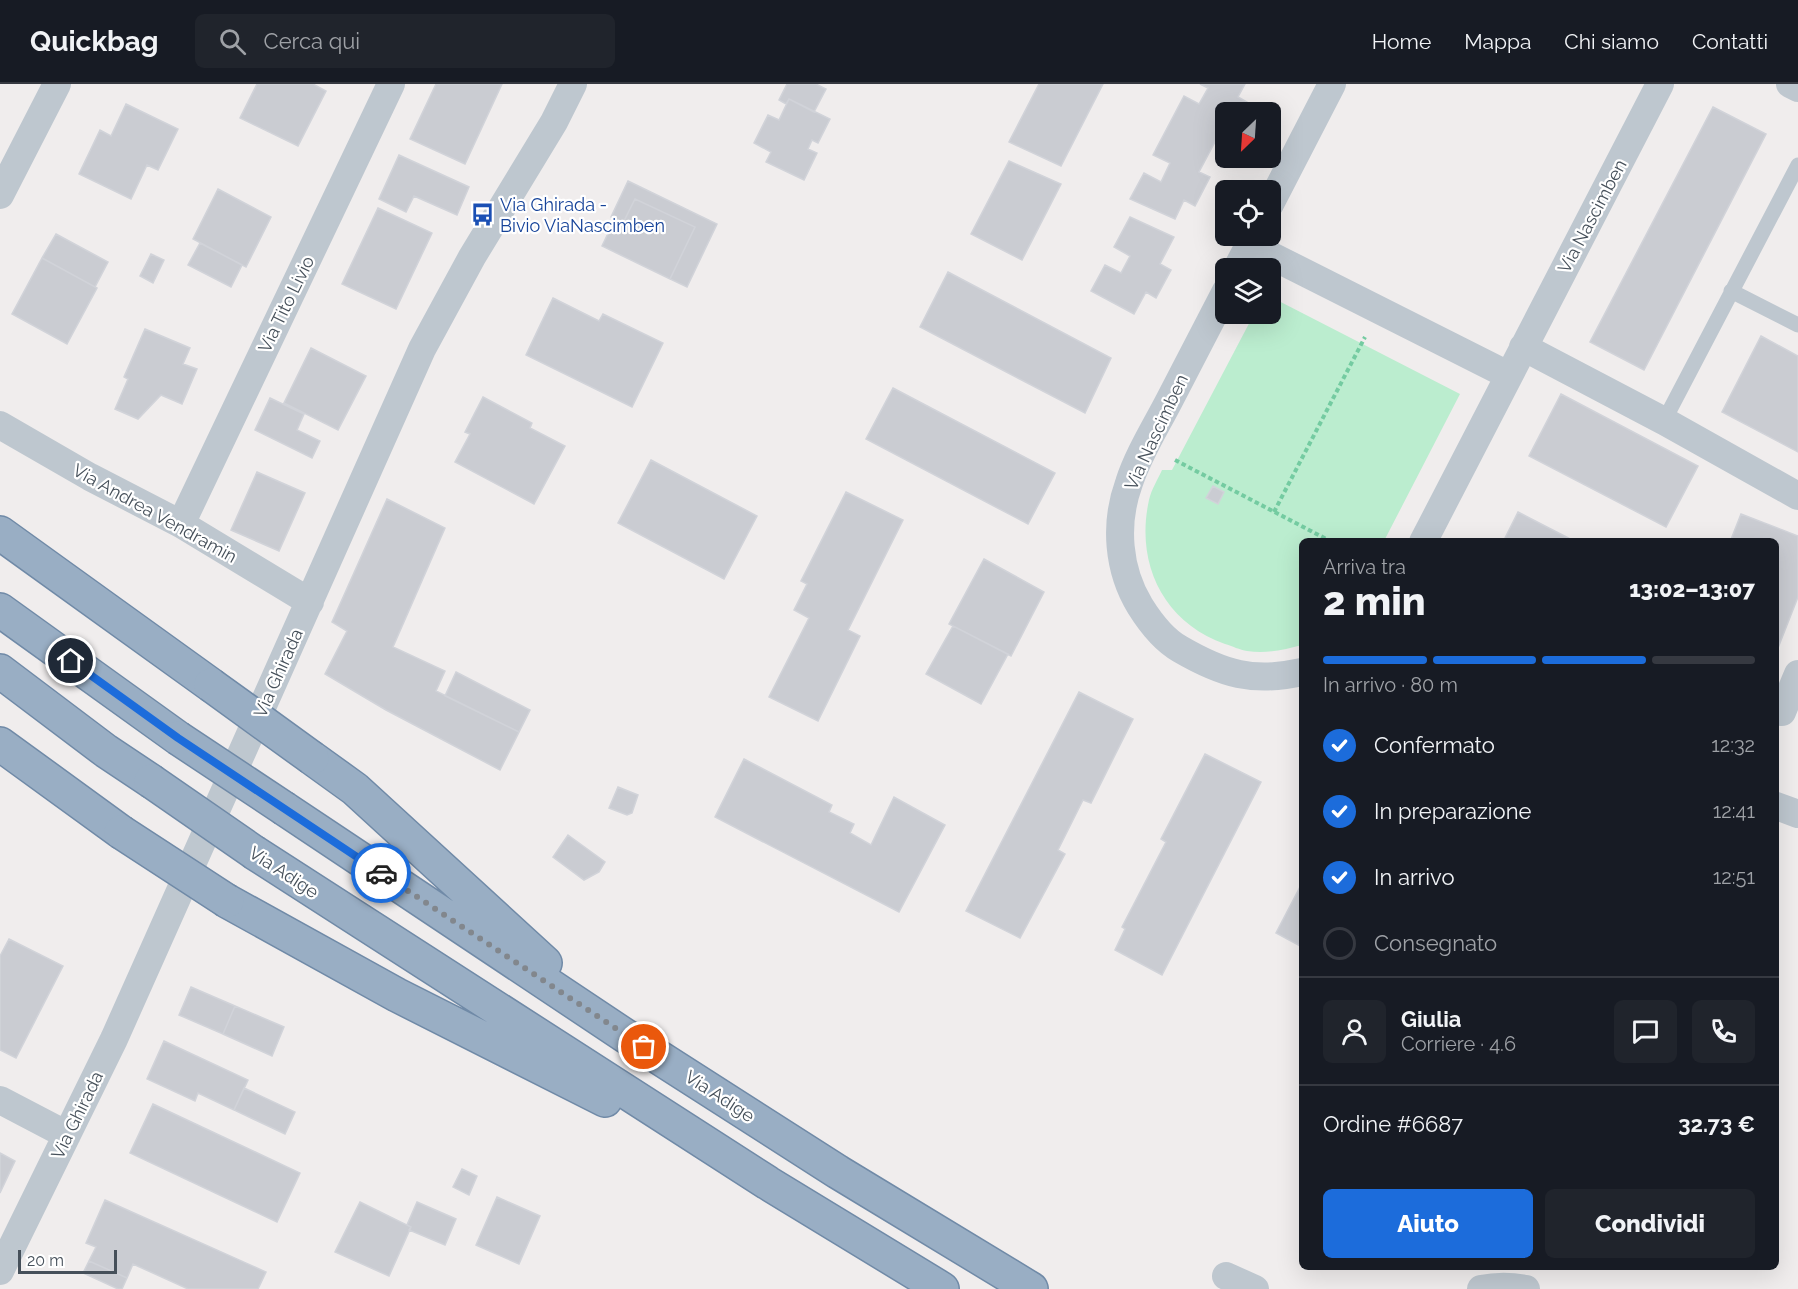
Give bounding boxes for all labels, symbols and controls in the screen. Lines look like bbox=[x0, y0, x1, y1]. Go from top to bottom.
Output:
search box bbox=[195, 14, 615, 68]
text: Quickbag bbox=[30, 25, 159, 58]
icon: search bbox=[216, 25, 249, 58]
text: Cerca qui bbox=[264, 28, 360, 54]
text: Home bbox=[1372, 29, 1431, 54]
text: Mappa bbox=[1464, 29, 1531, 54]
text: Chi siamo bbox=[1564, 29, 1659, 54]
text: Contatti bbox=[1692, 29, 1768, 54]
north arrow bbox=[1215, 102, 1281, 168]
map controls bbox=[1215, 102, 1281, 324]
street label: Via Nascimben bbox=[1553, 156, 1631, 276]
button: locate bbox=[1215, 180, 1281, 246]
place label: Via Ghirada - Bivio ViaNascimben bbox=[500, 194, 665, 236]
bus stop icon: Via Ghirada - Bivio ViaNascimben bbox=[469, 201, 495, 227]
street label: Via Tito Livio bbox=[254, 252, 319, 356]
button: layers bbox=[1215, 258, 1281, 324]
street label: Via Nascimben bbox=[1120, 371, 1192, 493]
street label: Via Andrea Vendramin bbox=[69, 459, 241, 567]
text: Arriva tra bbox=[1323, 555, 1406, 579]
text: 13:02–13:07 bbox=[1629, 576, 1755, 602]
text: 2 min bbox=[1323, 578, 1426, 624]
street label: Via Ghirada bbox=[249, 625, 307, 721]
pin bbox=[45, 635, 96, 686]
icon: home bbox=[54, 644, 87, 677]
text: In arrivo · 80 m bbox=[1323, 673, 1458, 697]
icon: check bbox=[1323, 729, 1356, 762]
text: Confermato bbox=[1374, 732, 1495, 758]
text: 12:32 bbox=[1711, 733, 1755, 757]
icon: check bbox=[1323, 795, 1356, 828]
text: In preparazione bbox=[1374, 798, 1531, 824]
text: 12:41 bbox=[1713, 799, 1755, 823]
street label: Via Adige bbox=[245, 842, 323, 902]
courier bbox=[351, 843, 411, 903]
icon: car bbox=[365, 857, 398, 890]
icon: check bbox=[1323, 861, 1356, 894]
text: In arrivo bbox=[1374, 864, 1455, 890]
text: 12:51 bbox=[1713, 865, 1755, 889]
text: Consegnato bbox=[1374, 930, 1497, 956]
button: person bbox=[1323, 1000, 1386, 1063]
button: chat bbox=[1614, 1000, 1677, 1063]
button: phone bbox=[1692, 1000, 1755, 1063]
text: Giulia bbox=[1401, 1006, 1461, 1032]
pin bbox=[618, 1021, 669, 1072]
icon: bag bbox=[627, 1030, 660, 1063]
text: Corriere · 4.6 bbox=[1401, 1032, 1516, 1056]
street label: Via Adige bbox=[681, 1066, 759, 1126]
street label: Via Ghirada bbox=[47, 1068, 107, 1162]
text: Ordine #6687 bbox=[1323, 1111, 1463, 1137]
text: 32.73 € bbox=[1678, 1111, 1755, 1137]
button: Aiuto bbox=[1323, 1189, 1533, 1258]
button: Condividi bbox=[1545, 1189, 1755, 1258]
scale bar bbox=[18, 1247, 117, 1274]
text: 20 m bbox=[27, 1251, 64, 1270]

